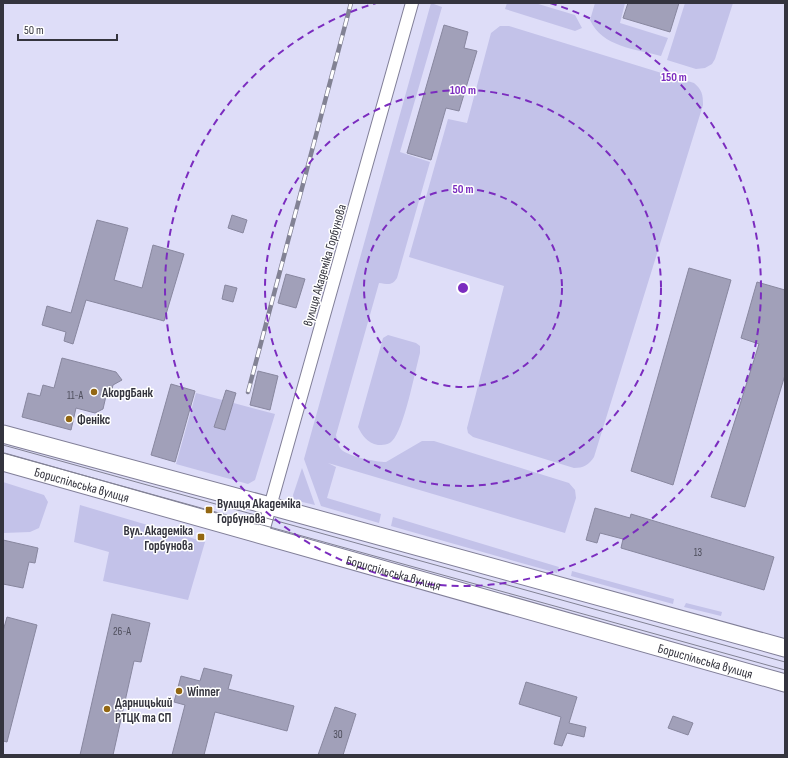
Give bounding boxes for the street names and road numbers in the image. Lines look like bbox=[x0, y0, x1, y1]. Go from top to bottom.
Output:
street label: вулиця Академіка Горбунова bbox=[300, 202, 350, 328]
street label: Бориспільська вулиця bbox=[32, 464, 131, 506]
street label: Бориспільська вулиця bbox=[344, 552, 443, 594]
street label: Бориспільська вулиця bbox=[656, 640, 754, 682]

